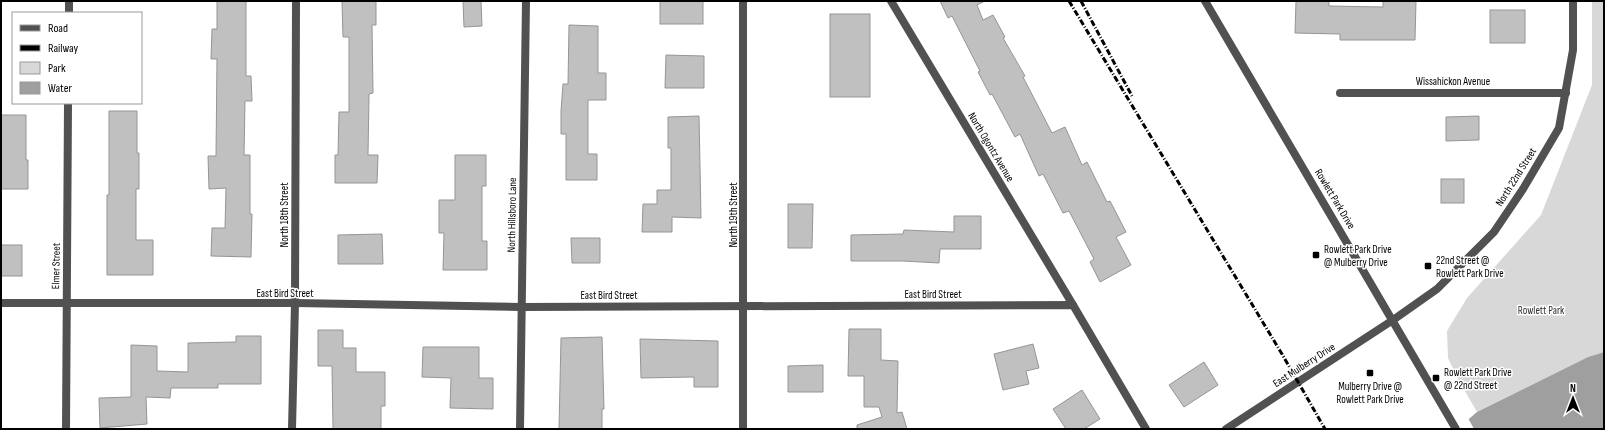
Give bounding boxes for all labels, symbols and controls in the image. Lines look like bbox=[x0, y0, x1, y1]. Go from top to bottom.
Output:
legend bbox=[12, 12, 142, 104]
text: Road bbox=[48, 21, 68, 36]
text: Railway bbox=[48, 41, 79, 56]
text: Park bbox=[48, 61, 66, 76]
street label: Wissahickon Avenue bbox=[1416, 75, 1490, 88]
text: Water bbox=[48, 81, 72, 96]
street label: North Ogontz Avenue bbox=[965, 110, 1017, 184]
street label: North 22nd Street bbox=[1493, 145, 1539, 209]
street label: Rowlett Park Drive bbox=[1312, 167, 1358, 231]
street label: North Hillsboro Lane bbox=[505, 177, 519, 253]
street label: North 18th Street bbox=[278, 182, 291, 247]
street label: North 19th Street bbox=[727, 182, 740, 248]
street label: Elmer Street bbox=[49, 242, 63, 289]
place label: Rowlett Park Drive @ Mulberry Drive bbox=[1324, 243, 1392, 269]
marker: Rowlett Park Drive @ Mulberry Drive bbox=[1311, 250, 1321, 260]
place label: 22nd Street @ Rowlett Park Drive bbox=[1436, 254, 1504, 280]
marker: 22nd Street @ Rowlett Park Drive bbox=[1423, 261, 1433, 271]
street label: East Bird Street bbox=[256, 287, 314, 300]
street label: East Bird Street bbox=[904, 288, 962, 301]
street label: East Bird Street bbox=[580, 289, 638, 302]
park label: Rowlett Park bbox=[1518, 304, 1565, 317]
street label: East Mulberry Drive bbox=[1271, 340, 1337, 390]
place label: Rowlett Park Drive @ 22nd Street bbox=[1444, 366, 1512, 392]
marker: Mulberry Drive @ Rowlett Park Drive bbox=[1365, 368, 1375, 378]
marker: Rowlett Park Drive @ 22nd Street bbox=[1431, 373, 1441, 383]
north arrow bbox=[1553, 378, 1593, 418]
place label: Mulberry Drive @ Rowlett Park Drive bbox=[1336, 380, 1404, 406]
text: N bbox=[1570, 382, 1576, 395]

